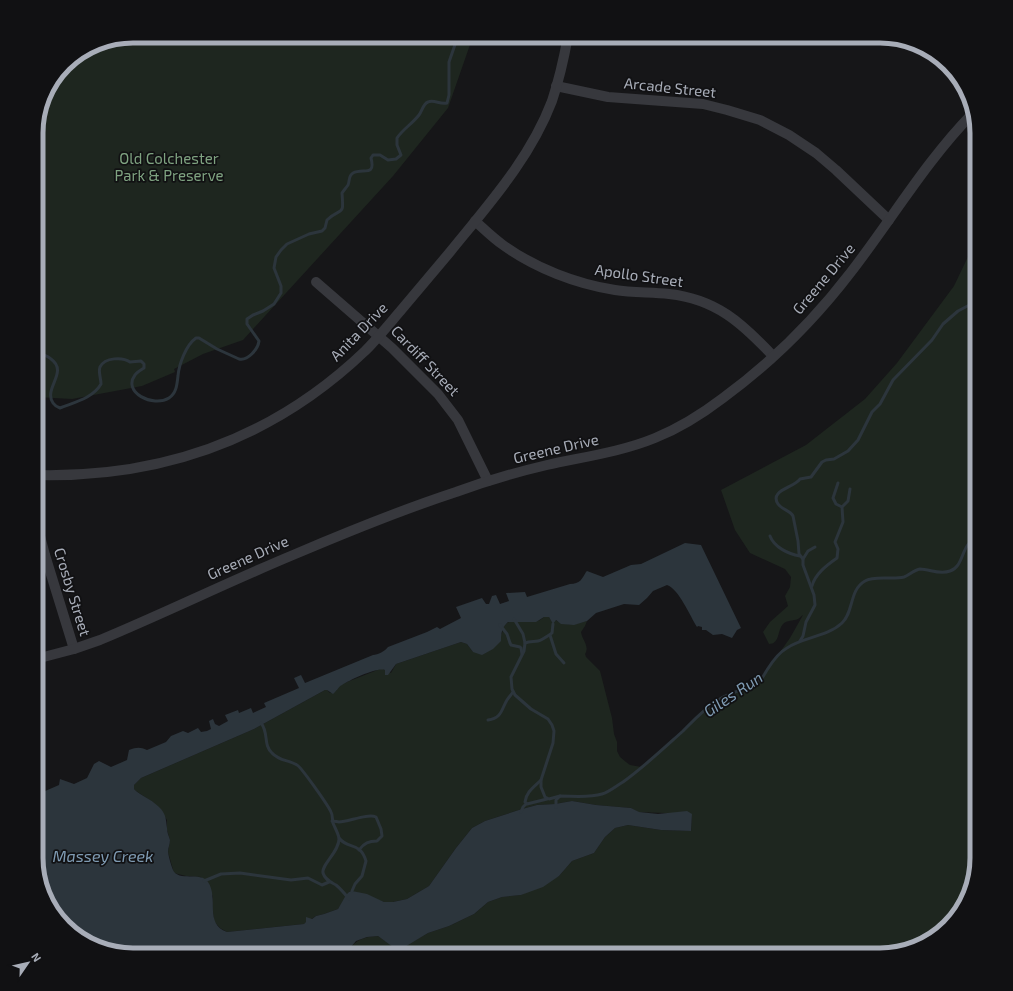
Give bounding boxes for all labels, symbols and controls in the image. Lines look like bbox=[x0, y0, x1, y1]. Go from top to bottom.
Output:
street label: Arcade Street bbox=[623, 73, 717, 101]
park label: Old Colchester Park & Preserve bbox=[114, 149, 224, 184]
street label: Greene Drive bbox=[788, 239, 858, 317]
street label: Apollo Street bbox=[594, 260, 685, 290]
street label: Anita Drive bbox=[326, 298, 391, 364]
street label: Cardiff Street bbox=[388, 321, 464, 399]
street label: Greene Drive bbox=[511, 429, 600, 467]
street label: Greene Drive bbox=[204, 531, 291, 583]
street label: Crosby Street bbox=[51, 545, 95, 638]
water label: Giles Run bbox=[700, 667, 766, 720]
water label: Massey Creek bbox=[53, 846, 153, 866]
north arrow bbox=[8, 943, 48, 983]
text: N bbox=[29, 950, 44, 964]

